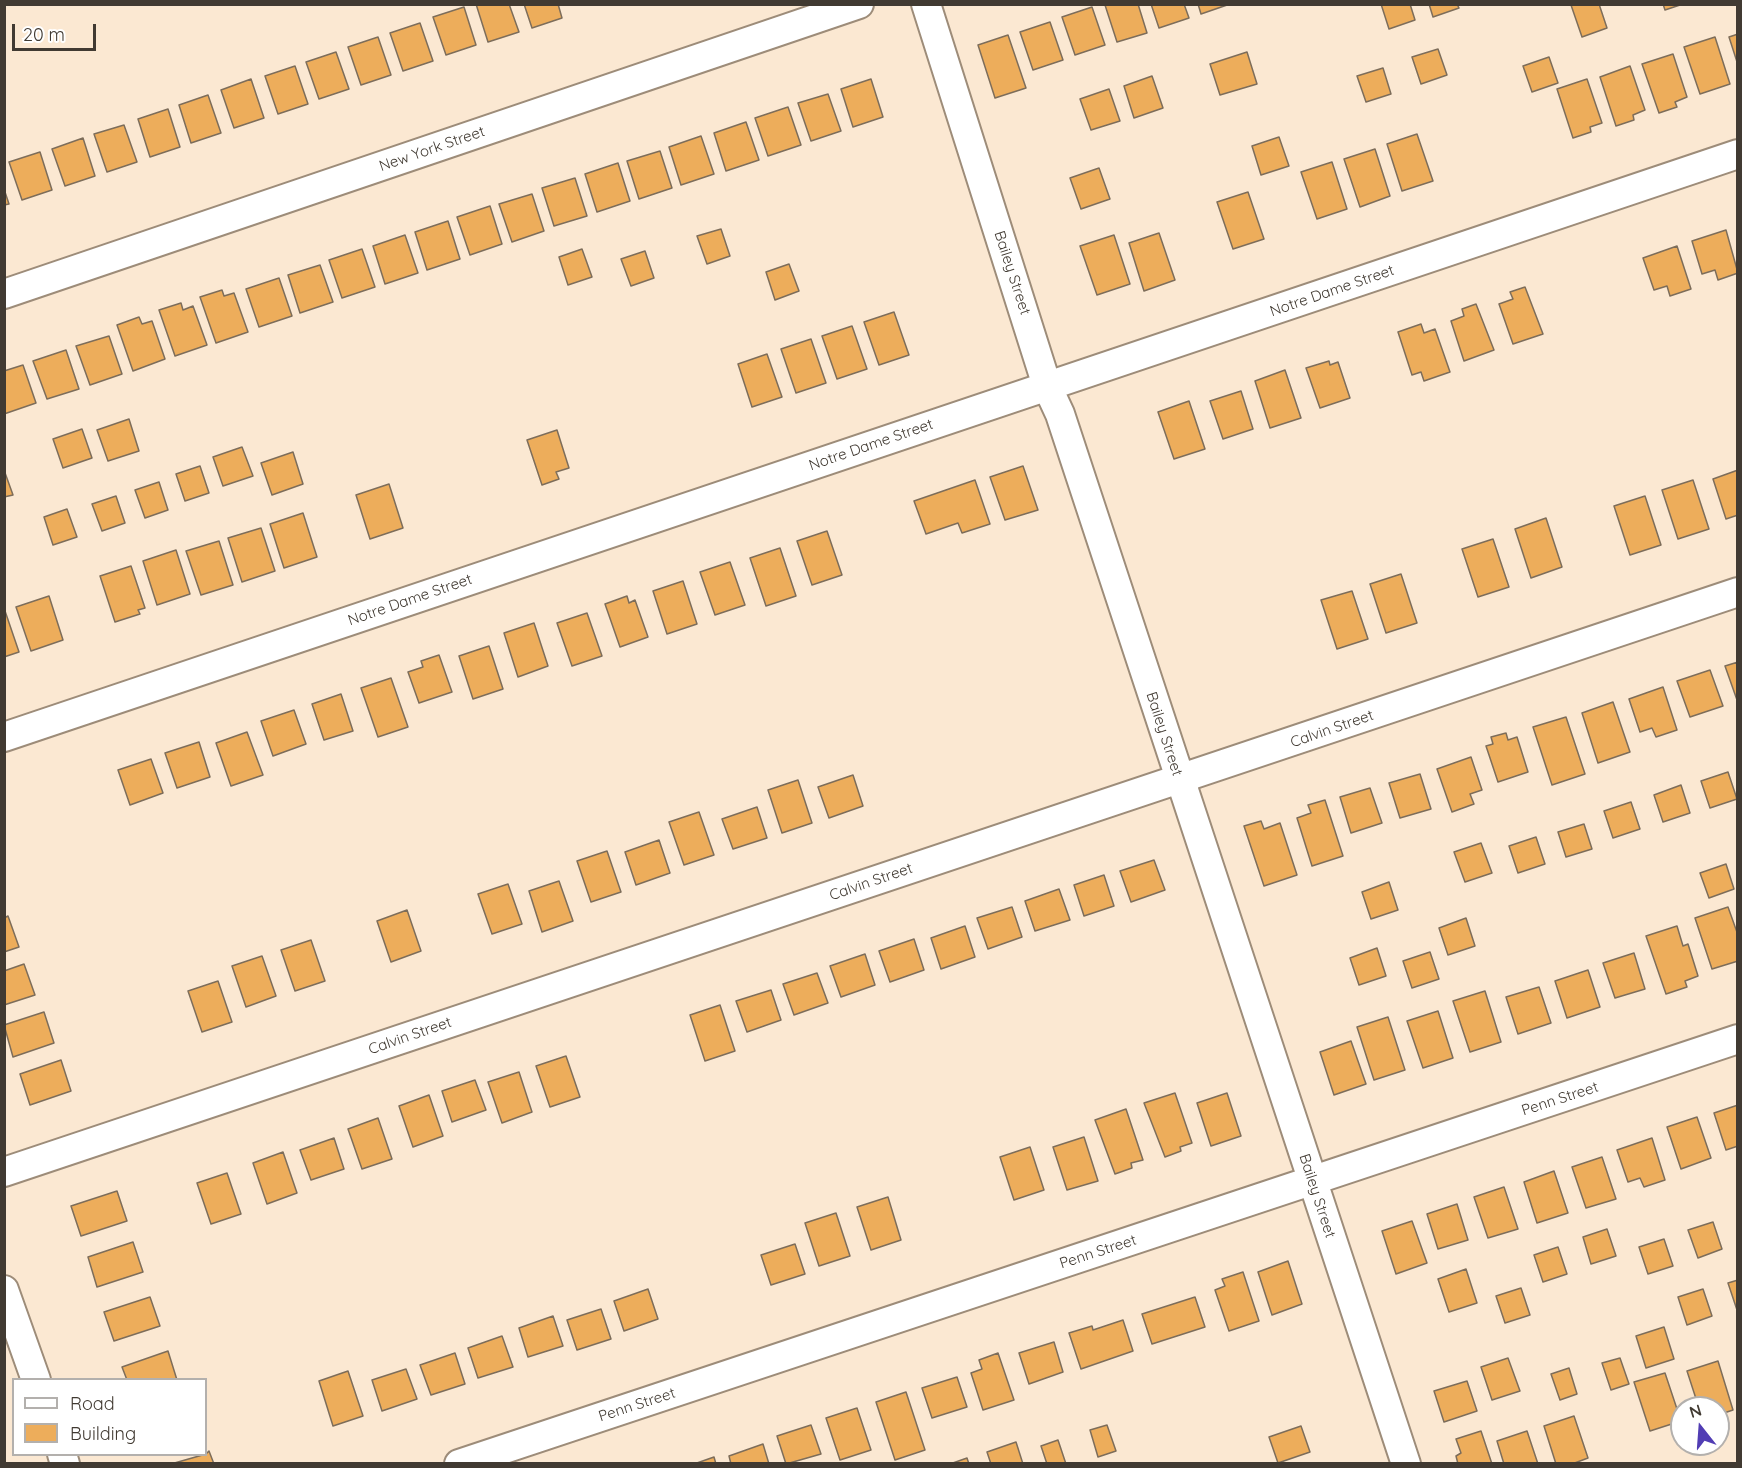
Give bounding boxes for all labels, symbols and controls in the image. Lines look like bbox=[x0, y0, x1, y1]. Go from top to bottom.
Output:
scale bar bbox=[15, 12, 99, 50]
text: 20 m bbox=[23, 23, 65, 46]
street label: New York Street bbox=[377, 123, 487, 175]
street label: Bailey Street bbox=[990, 229, 1034, 317]
street label: Notre Dame Street bbox=[1268, 261, 1396, 321]
street label: Notre Dame Street bbox=[807, 415, 935, 475]
street label: Notre Dame Street bbox=[346, 570, 474, 630]
street label: Bailey Street bbox=[1142, 690, 1186, 778]
street label: Calvin Street bbox=[1288, 706, 1376, 752]
street label: Calvin Street bbox=[827, 859, 915, 905]
street label: Calvin Street bbox=[366, 1013, 454, 1059]
street label: Penn Street bbox=[1519, 1078, 1601, 1120]
street label: Bailey Street bbox=[1295, 1152, 1339, 1240]
street label: Penn Street bbox=[1057, 1231, 1139, 1273]
legend bbox=[12, 1378, 207, 1456]
street label: Penn Street bbox=[596, 1384, 678, 1426]
text: Road bbox=[70, 1392, 115, 1415]
north arrow bbox=[1670, 1396, 1730, 1456]
text: N bbox=[1687, 1399, 1704, 1422]
text: Building bbox=[70, 1422, 136, 1445]

